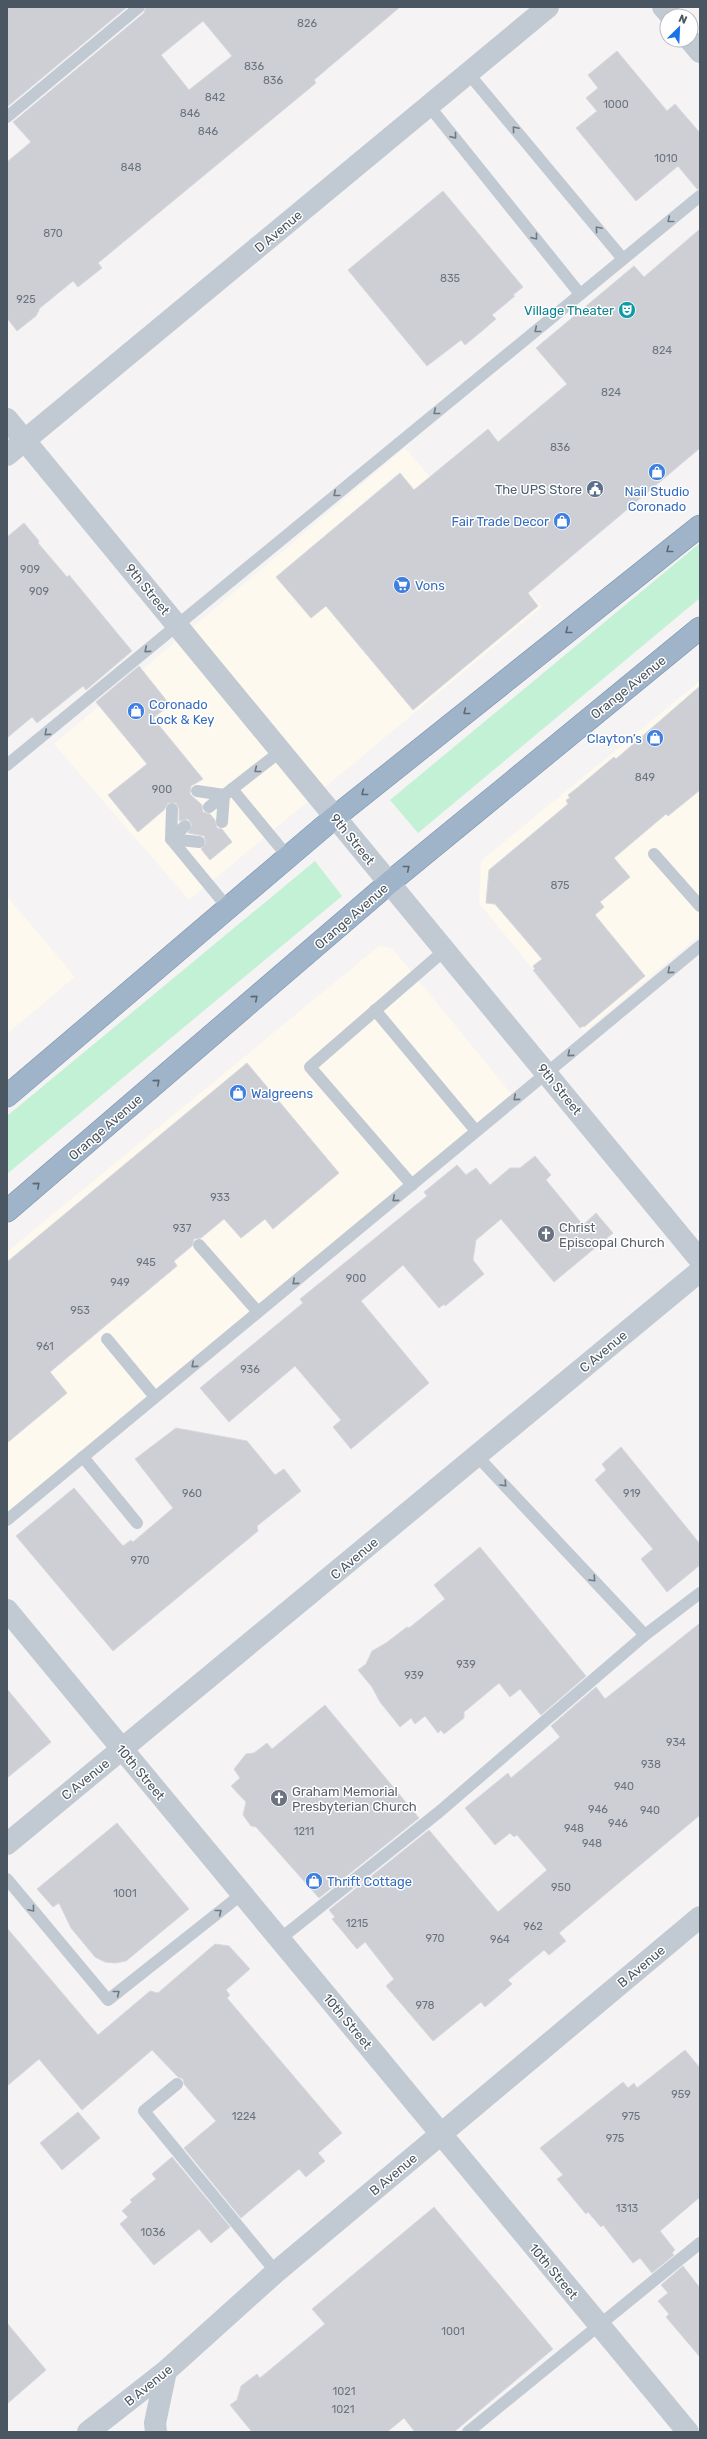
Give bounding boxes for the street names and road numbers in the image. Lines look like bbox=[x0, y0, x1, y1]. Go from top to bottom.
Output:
street label: D Avenue bbox=[252, 207, 305, 256]
street label: 9th Street bbox=[122, 561, 173, 618]
street label: Orange Avenue bbox=[588, 653, 669, 723]
street label: 9th Street bbox=[327, 811, 378, 868]
street label: Orange Avenue bbox=[312, 881, 392, 953]
street label: 9th Street bbox=[534, 1061, 585, 1118]
street label: Orange Avenue bbox=[66, 1092, 146, 1164]
street label: C Avenue bbox=[577, 1327, 630, 1375]
street label: C Avenue bbox=[328, 1534, 381, 1582]
street label: 10th Street bbox=[113, 1742, 168, 1803]
street label: C Avenue bbox=[58, 1756, 112, 1803]
street label: B Avenue bbox=[615, 1942, 668, 1990]
street label: 10th Street bbox=[320, 1991, 375, 2052]
street label: B Avenue bbox=[367, 2150, 420, 2198]
street label: 10th Street bbox=[526, 2241, 581, 2302]
street label: B Avenue bbox=[121, 2362, 175, 2409]

